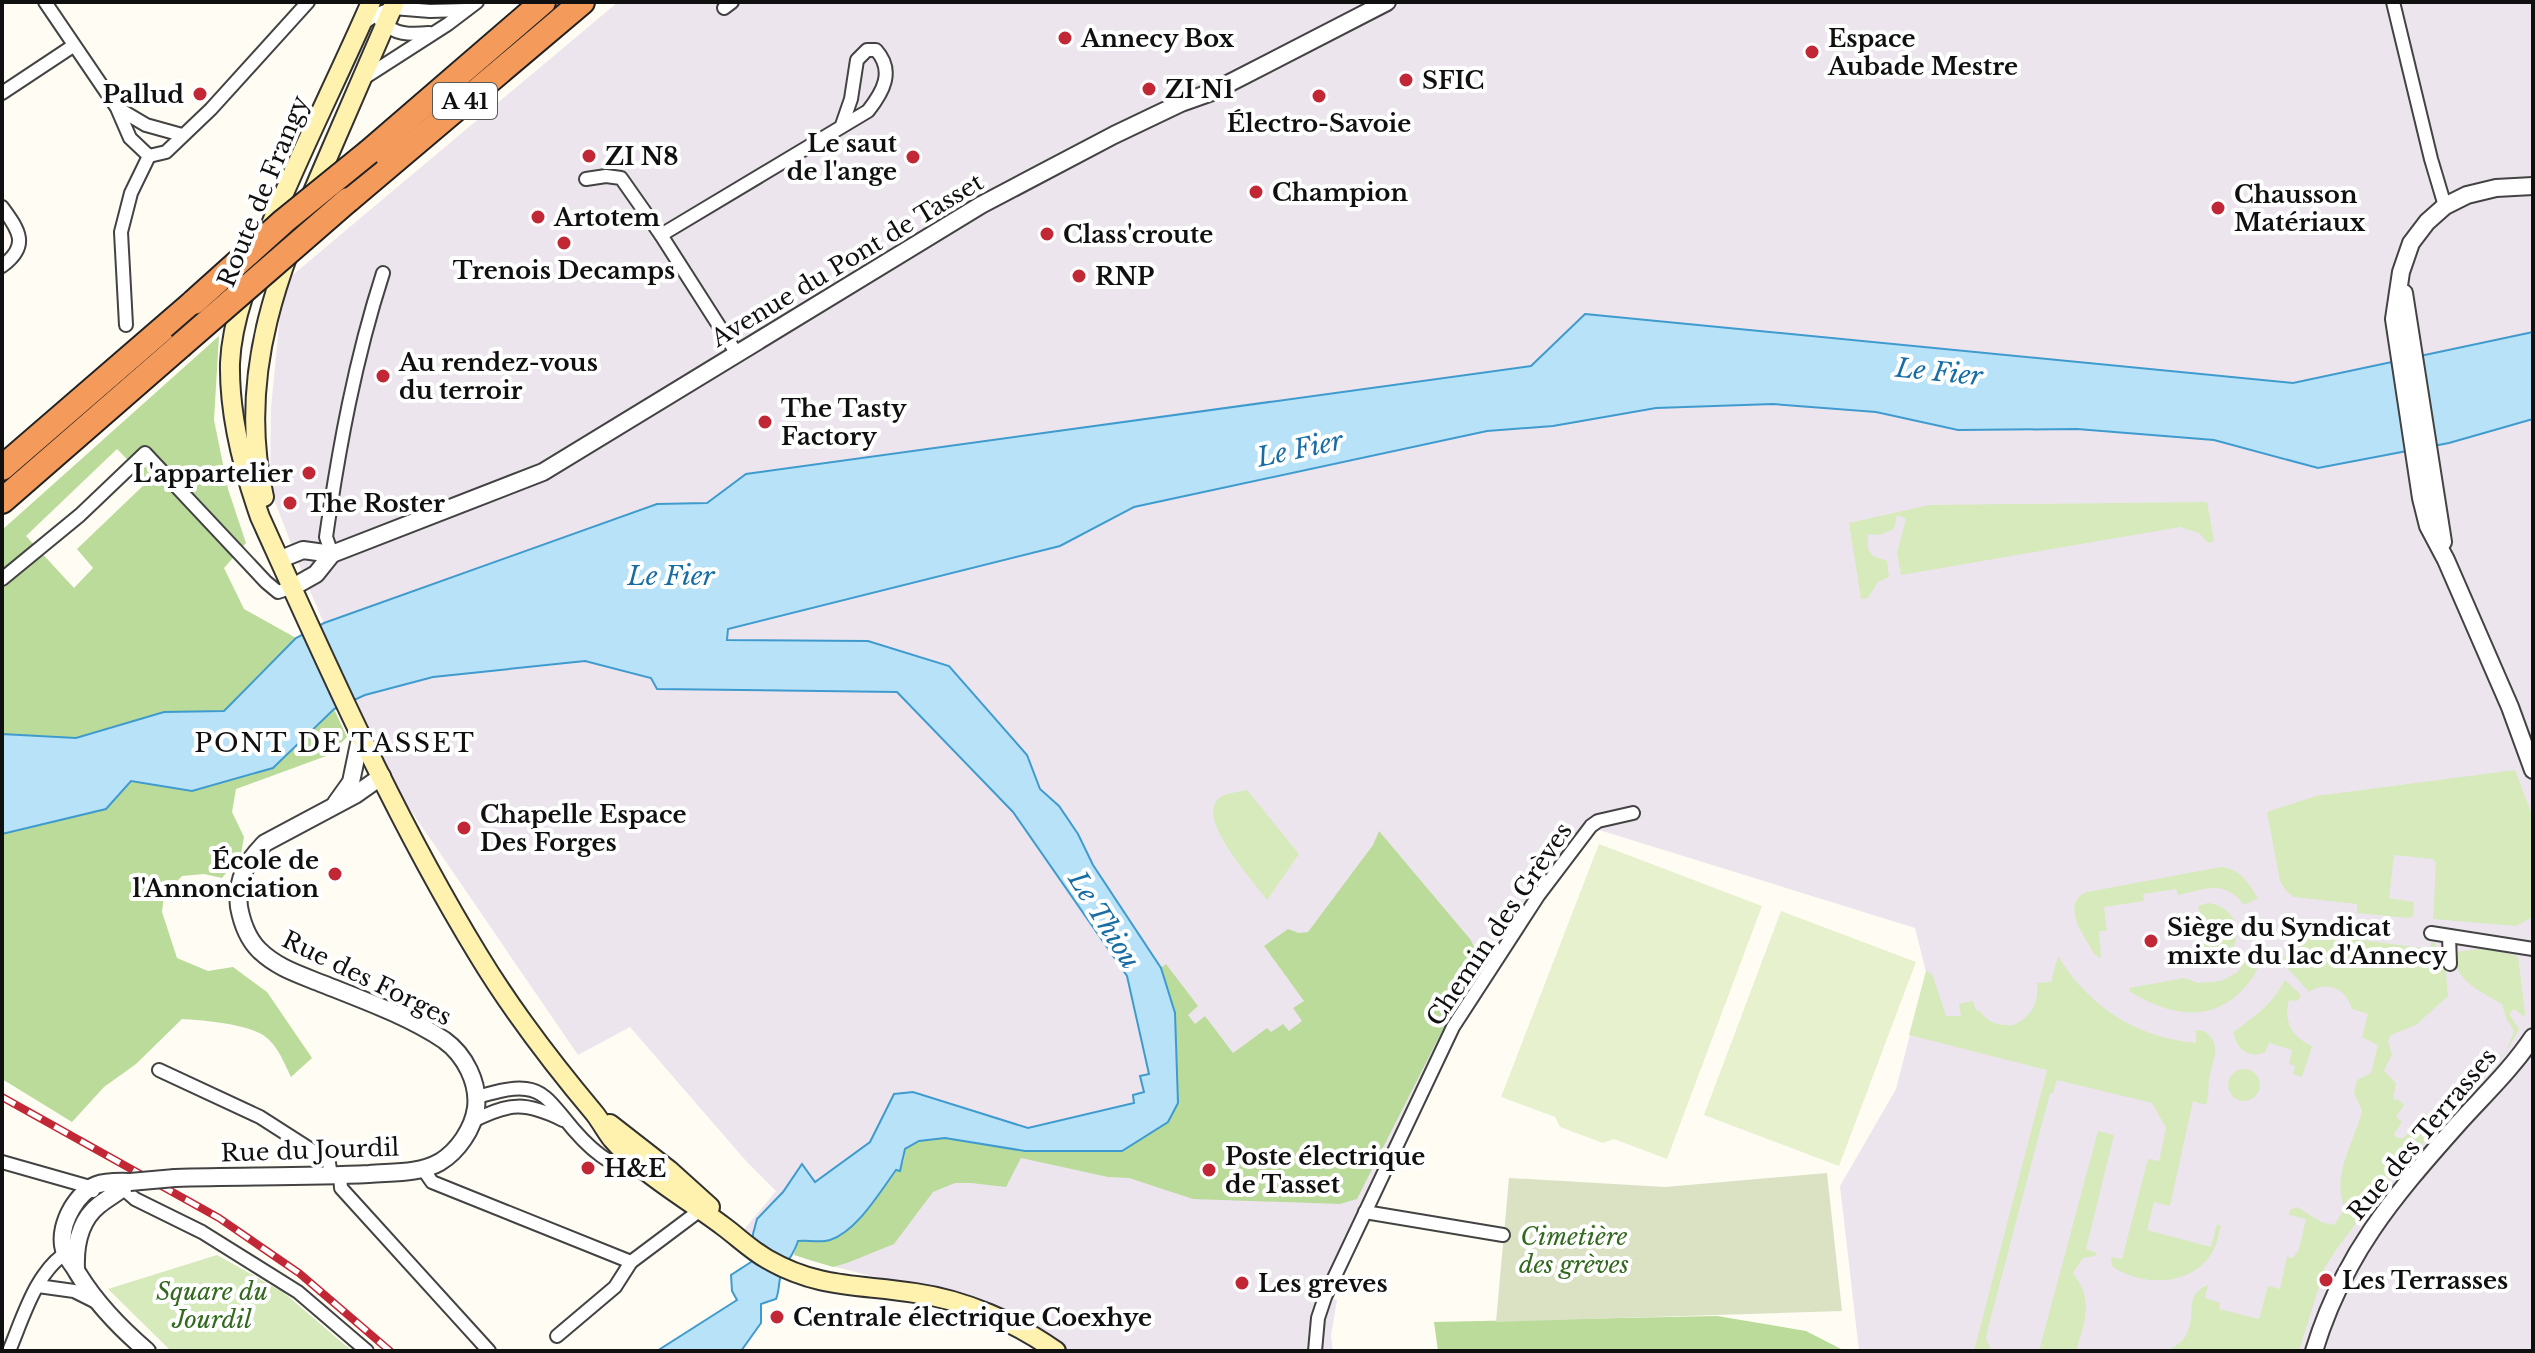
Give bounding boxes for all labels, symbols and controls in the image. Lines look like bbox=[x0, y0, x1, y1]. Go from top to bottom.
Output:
place label: Annecy Box bbox=[1080, 24, 1234, 53]
place label: Espace Aubade Mestre bbox=[1827, 24, 2018, 81]
marker: Annecy Box bbox=[1056, 29, 1074, 47]
marker: Espace Aubade Mestre bbox=[1803, 43, 1821, 61]
place label: SFIC bbox=[1422, 66, 1484, 95]
marker: SFIC bbox=[1397, 71, 1415, 89]
place label: ZI N1 bbox=[1165, 75, 1234, 104]
place label: Pallud bbox=[103, 80, 184, 109]
marker: ZI N1 bbox=[1140, 80, 1158, 98]
road number: A 41 bbox=[433, 83, 497, 119]
marker: Pallud bbox=[191, 85, 209, 103]
marker: Électro-Savoie bbox=[1310, 87, 1328, 105]
street label: Route de Frangy bbox=[211, 90, 315, 291]
place label: Électro-Savoie bbox=[1227, 109, 1411, 138]
place label: Le saut de l'ange bbox=[787, 129, 898, 186]
place label: ZI N8 bbox=[605, 142, 679, 171]
marker: ZI N8 bbox=[580, 147, 598, 165]
marker: Le saut de l'ange bbox=[904, 148, 922, 166]
street label: Avenue du Pont de Tasset bbox=[705, 167, 988, 353]
place label: Champion bbox=[1272, 178, 1408, 207]
place label: Chausson Matériaux bbox=[2234, 180, 2366, 237]
marker: Champion bbox=[1247, 183, 1265, 201]
marker: Chausson Matériaux bbox=[2209, 199, 2227, 217]
place label: Artotem bbox=[553, 203, 661, 232]
marker: Artotem bbox=[529, 208, 547, 226]
place label: Class'croute bbox=[1063, 220, 1213, 249]
marker: Class'croute bbox=[1038, 225, 1056, 243]
marker: Trenois Decamps bbox=[555, 234, 573, 252]
place label: Trenois Decamps bbox=[453, 256, 675, 285]
place label: RNP bbox=[1095, 262, 1154, 291]
marker: RNP bbox=[1070, 267, 1088, 285]
place label: Au rendez-vous du terroir bbox=[398, 348, 598, 405]
water label: Le Fier bbox=[1893, 351, 1985, 393]
marker: Au rendez-vous du terroir bbox=[374, 367, 392, 385]
place label: The Tasty Factory bbox=[781, 394, 907, 451]
marker: The Tasty Factory bbox=[756, 413, 774, 431]
water label: Le Fier bbox=[1253, 424, 1347, 474]
place label: L'appartelier bbox=[133, 459, 293, 488]
marker: L'appartelier bbox=[300, 464, 318, 482]
place label: The Roster bbox=[306, 489, 445, 518]
marker: The Roster bbox=[281, 494, 299, 512]
water label: Le Fier bbox=[626, 560, 716, 592]
district label: PONT DE TASSET bbox=[194, 727, 476, 759]
place label: Chapelle Espace Des Forges bbox=[480, 800, 687, 857]
street label: Chemin des Grèves bbox=[1420, 817, 1578, 1031]
marker: Chapelle Espace Des Forges bbox=[455, 819, 473, 837]
place label: École de l'Annonciation bbox=[132, 846, 320, 903]
water label: Le Thiou bbox=[1061, 864, 1147, 975]
marker: École de l'Annonciation bbox=[326, 865, 344, 883]
place label: Siège du Syndicat mixte du lac d'Annecy bbox=[2167, 913, 2448, 970]
street label: Rue des Forges bbox=[278, 925, 456, 1031]
marker: Siège du Syndicat mixte du lac d'Annecy bbox=[2142, 932, 2160, 950]
street label: Rue des Terrasses bbox=[2342, 1042, 2502, 1226]
street label: Rue du Jourdil bbox=[220, 1132, 400, 1168]
place label: Poste électrique de Tasset bbox=[1225, 1142, 1425, 1199]
place label: H&E bbox=[604, 1154, 666, 1183]
marker: H&E bbox=[579, 1159, 597, 1177]
marker: Poste électrique de Tasset bbox=[1200, 1161, 1218, 1179]
park label: Cimetière des grèves bbox=[1519, 1222, 1629, 1279]
place label: Les Terrasses bbox=[2342, 1266, 2508, 1295]
place label: Les greves bbox=[1258, 1269, 1388, 1298]
marker: Les Terrasses bbox=[2317, 1271, 2335, 1289]
marker: Les greves bbox=[1233, 1274, 1251, 1292]
park label: Square du Jourdil bbox=[156, 1277, 268, 1334]
place label: Centrale électrique Coexhye bbox=[793, 1303, 1152, 1332]
marker: Centrale électrique Coexhye bbox=[768, 1308, 786, 1326]

